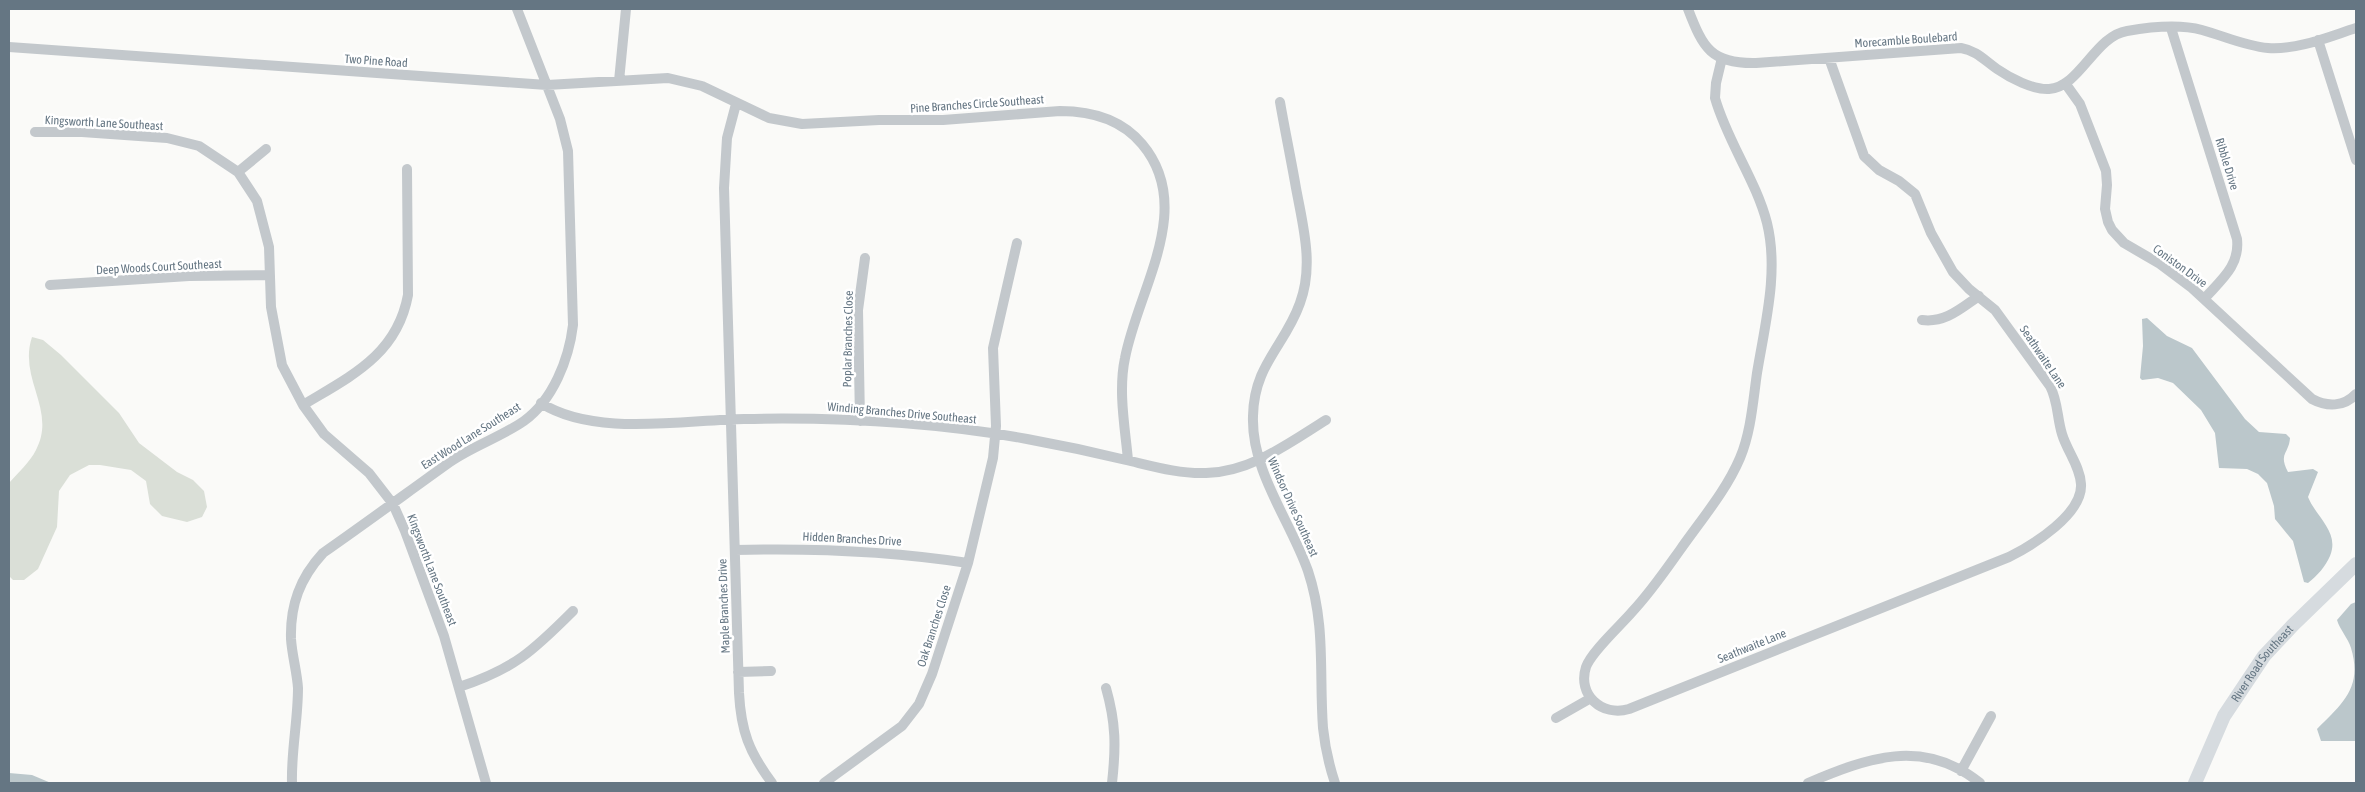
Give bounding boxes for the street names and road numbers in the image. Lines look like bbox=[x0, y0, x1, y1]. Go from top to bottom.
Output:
street label: Morecamble Boulebard bbox=[1854, 29, 1958, 51]
street label: Two Pine Road bbox=[344, 52, 408, 70]
street label: Pine Branches Circle Southeast bbox=[910, 92, 1045, 116]
street label: Kingsworth Lane Southeast bbox=[44, 113, 164, 133]
street label: Ribble Drive bbox=[2212, 136, 2242, 192]
street label: Coniston Drive bbox=[2150, 242, 2210, 290]
street label: Deep Woods Court Southeast bbox=[96, 257, 223, 277]
street label: Poplar Branches Close bbox=[840, 290, 856, 388]
street label: Seathwaite Lane bbox=[2017, 323, 2069, 391]
street label: East Wood Lane Southeast bbox=[419, 399, 524, 472]
street label: Winding Branches Drive Southeast bbox=[827, 400, 978, 427]
street label: Windsor Drive Southeast bbox=[1265, 455, 1321, 559]
street label: Kingsworth Lane Southeast bbox=[404, 512, 460, 628]
street label: Hidden Branches Drive bbox=[802, 529, 902, 549]
street label: Maple Branches Drive bbox=[715, 558, 733, 654]
street label: Oak Branches Close bbox=[914, 583, 954, 669]
street label: River Road Southeast bbox=[2228, 622, 2297, 705]
street label: Seathwaite Lane bbox=[1716, 626, 1788, 666]

